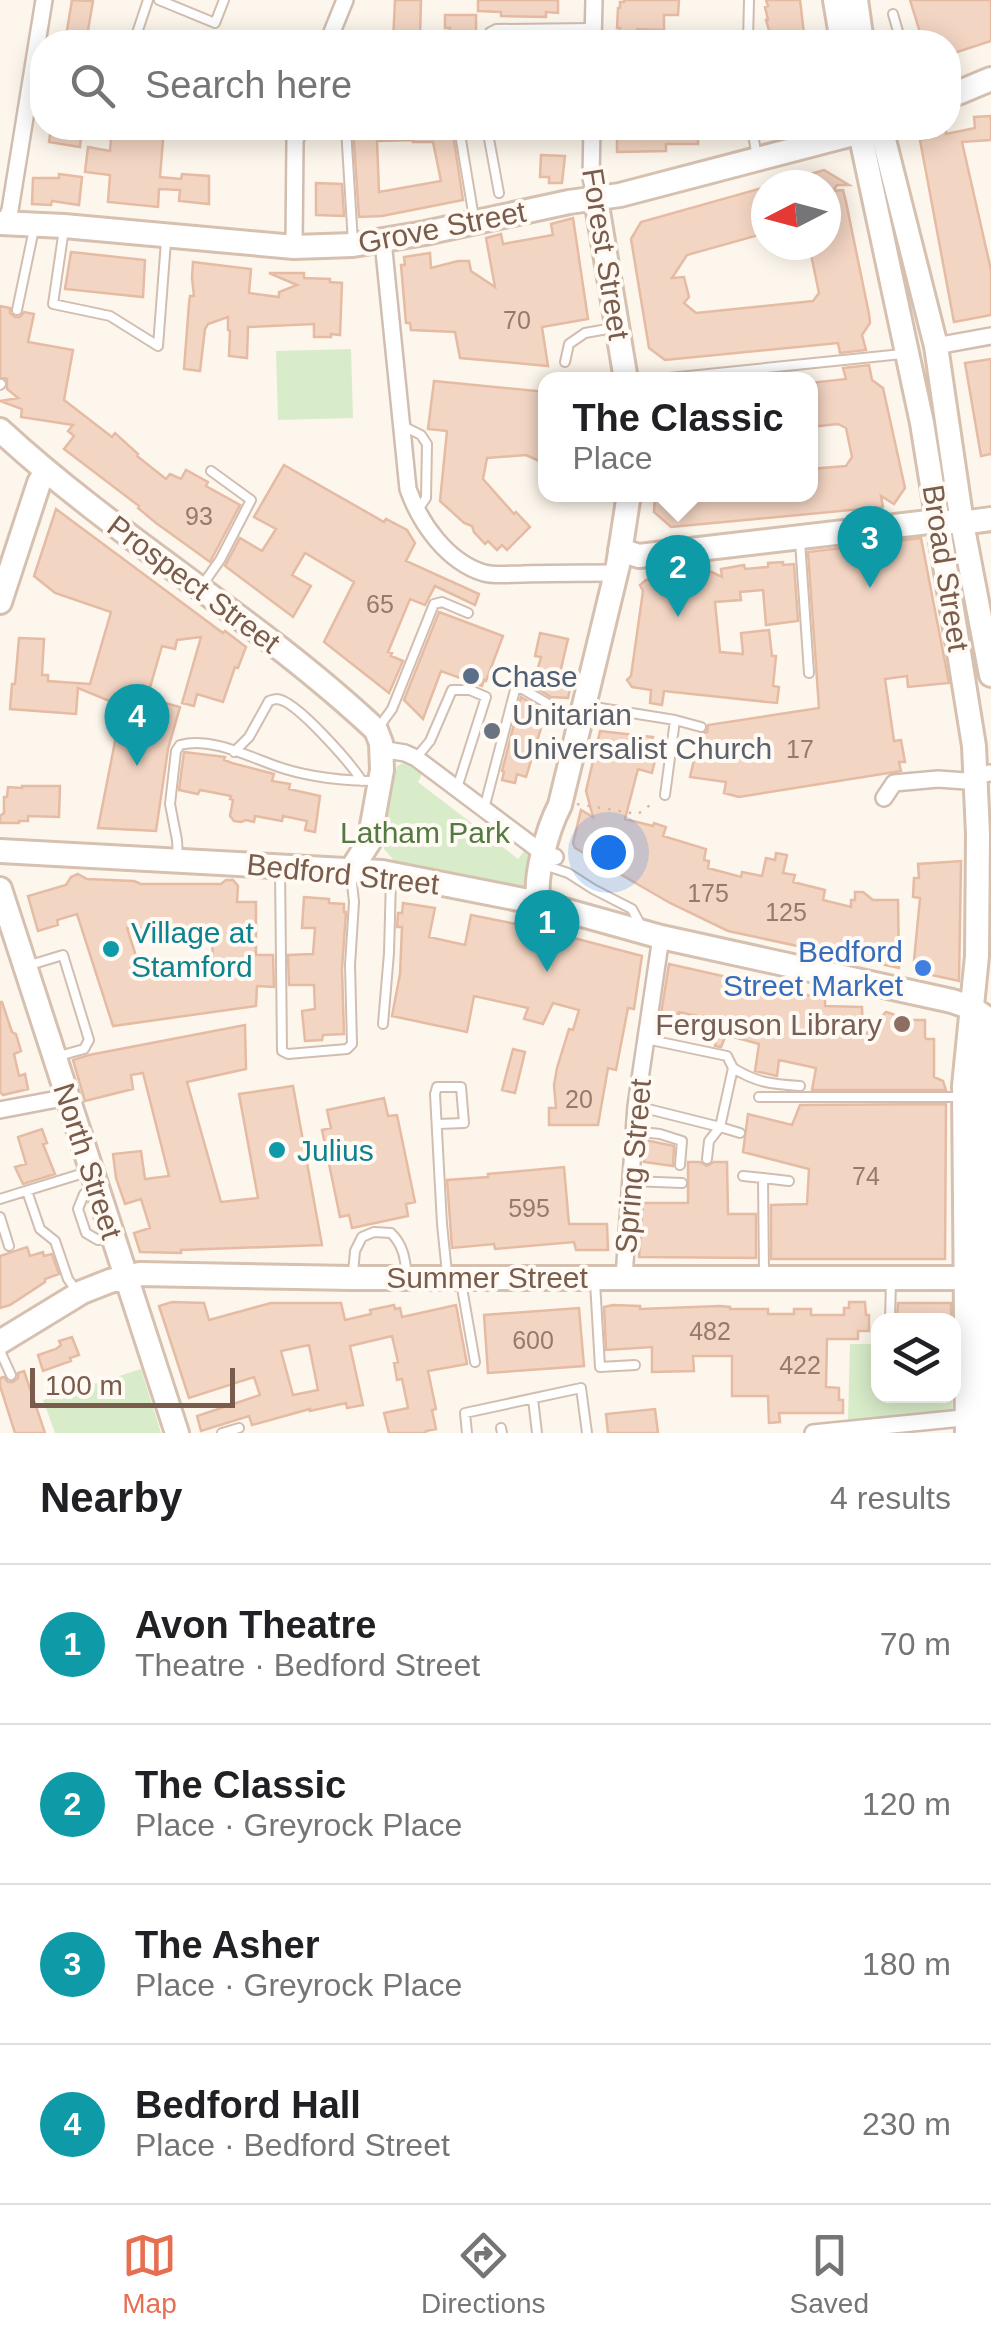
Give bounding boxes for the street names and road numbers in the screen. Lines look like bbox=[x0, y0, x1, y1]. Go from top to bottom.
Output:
street label: Forest Street bbox=[576, 166, 636, 343]
street label: Grove Street bbox=[355, 194, 529, 259]
street label: Broad Street bbox=[917, 482, 976, 654]
street label: Prospect Street bbox=[102, 509, 287, 660]
street label: Bedford Street bbox=[245, 847, 442, 901]
street label: Spring Street bbox=[609, 1077, 657, 1255]
street label: North Street bbox=[47, 1079, 129, 1244]
street label: Summer Street bbox=[386, 1261, 589, 1294]

